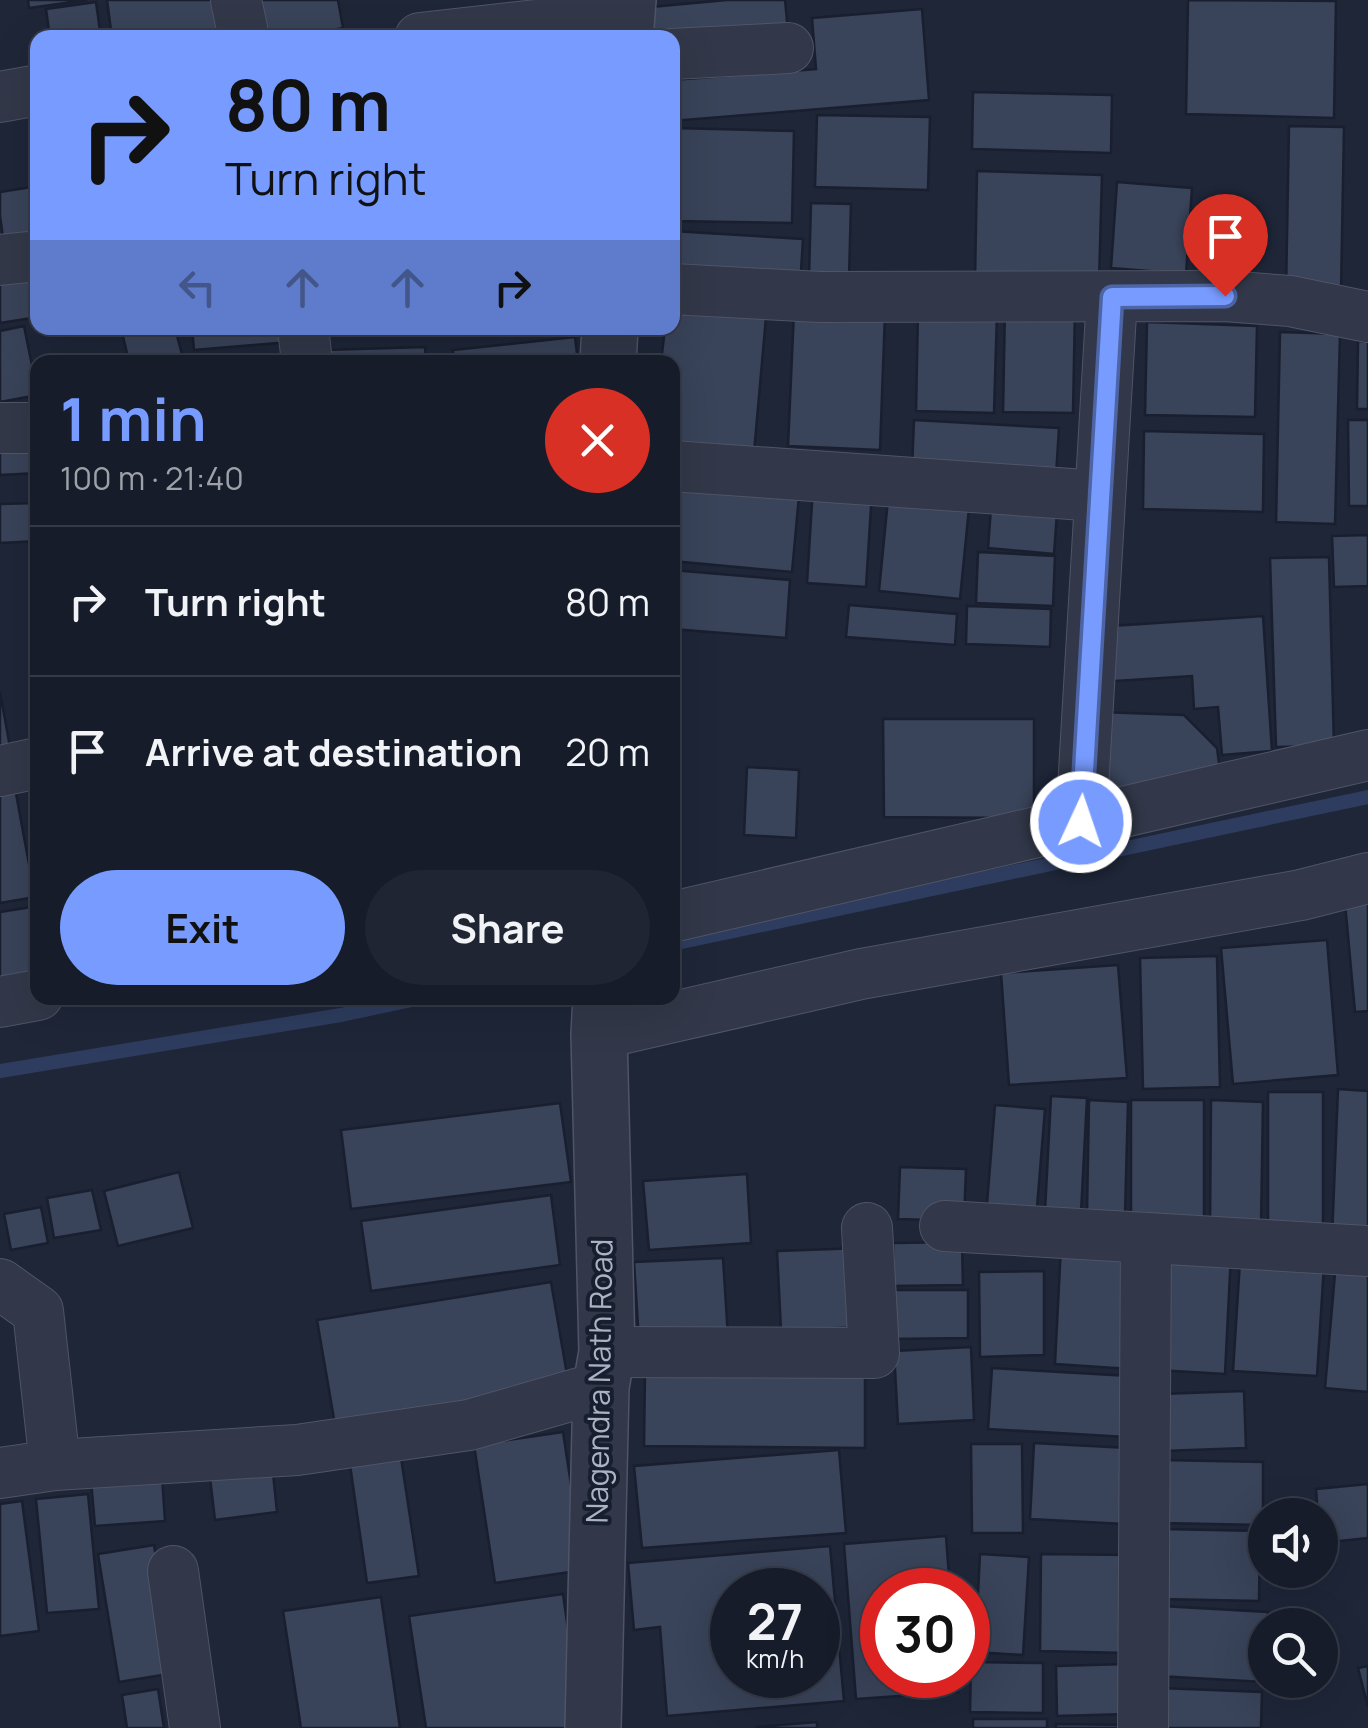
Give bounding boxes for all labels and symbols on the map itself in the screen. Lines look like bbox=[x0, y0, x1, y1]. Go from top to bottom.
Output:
pin bbox=[1183, 194, 1268, 297]
position arrow bbox=[1029, 770, 1133, 874]
street label: Nagendra Nath Road bbox=[576, 1238, 621, 1524]
speed limit sign: 30 bbox=[860, 1568, 990, 1698]

